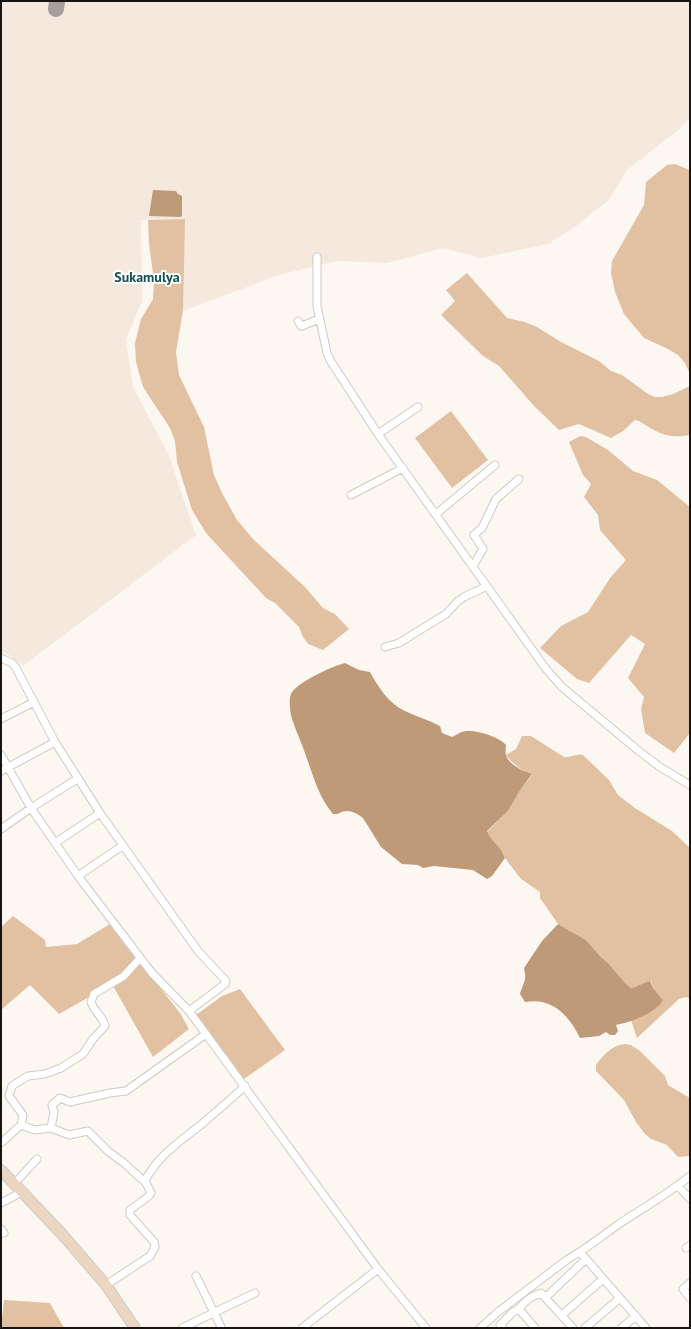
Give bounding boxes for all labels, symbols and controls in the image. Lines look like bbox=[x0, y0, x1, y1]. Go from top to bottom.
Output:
district label: Sukamulya bbox=[114, 268, 180, 286]

